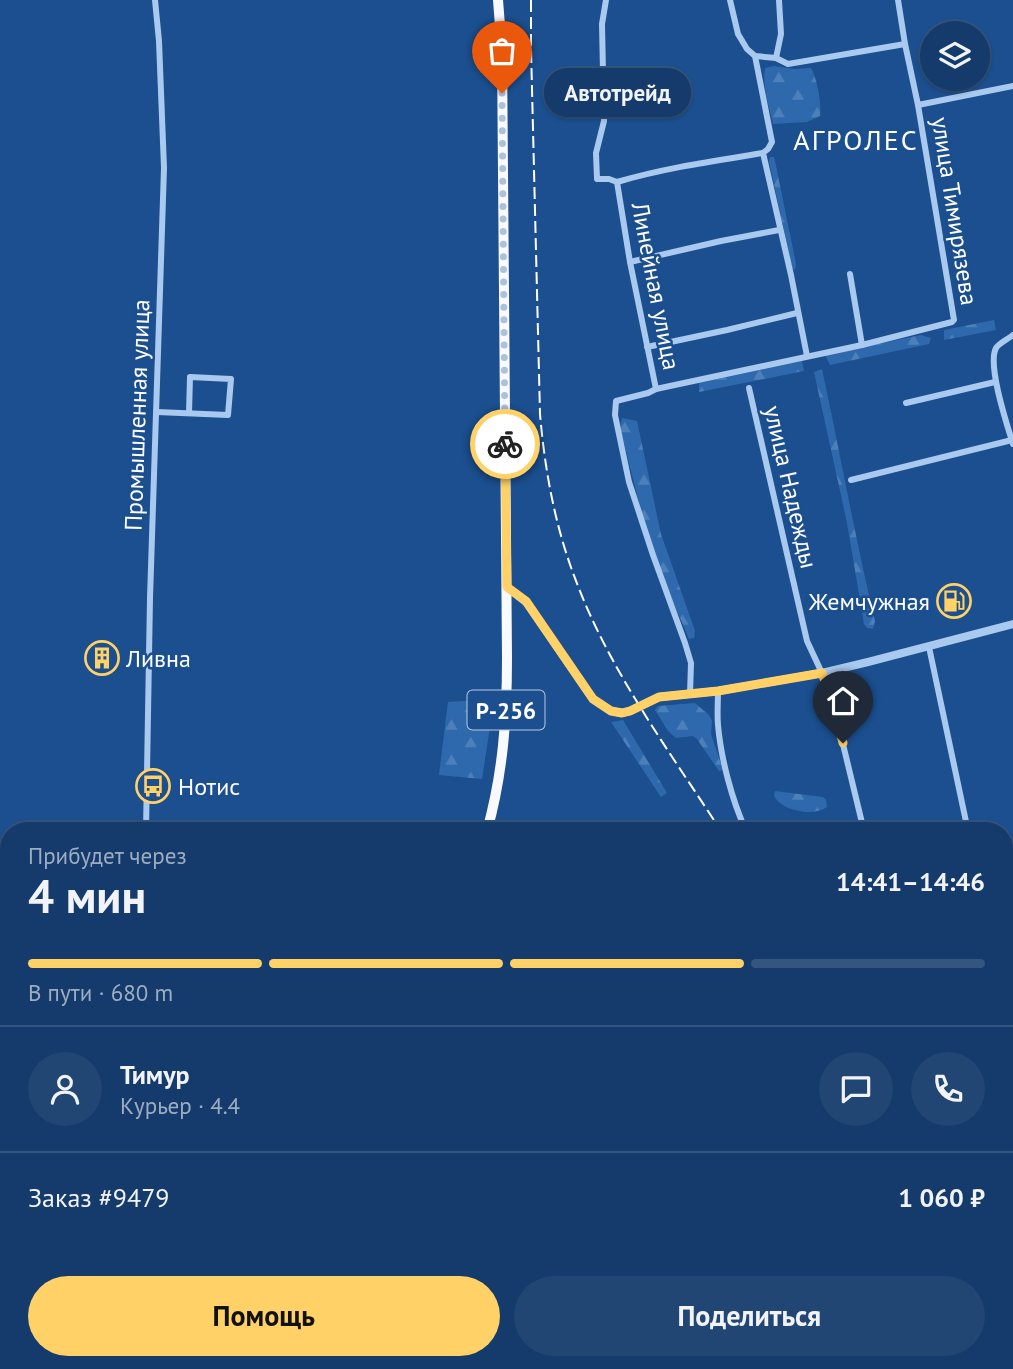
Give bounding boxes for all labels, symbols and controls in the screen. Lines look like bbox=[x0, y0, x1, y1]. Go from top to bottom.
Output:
pin bbox=[472, 21, 532, 93]
map controls bbox=[920, 21, 990, 91]
button: layers bbox=[920, 21, 990, 91]
icon: bag bbox=[483, 32, 521, 70]
callout: Автотрейд bbox=[544, 68, 691, 118]
text: Автотрейд bbox=[564, 78, 671, 107]
street label: улица Тимирязева bbox=[925, 115, 985, 307]
district label: АГРОЛЕС bbox=[793, 121, 919, 158]
street label: Линейная улица bbox=[624, 199, 687, 372]
street label: Промышленная улица bbox=[117, 299, 157, 531]
street label: улица Надежды bbox=[757, 403, 825, 571]
courier bbox=[470, 409, 540, 479]
icon: bike bbox=[486, 425, 524, 463]
fuel station icon: Жемчужная bbox=[935, 582, 973, 620]
place label: Жемчужная bbox=[808, 586, 930, 617]
building icon: Ливна bbox=[83, 639, 121, 677]
place label: Ливна bbox=[125, 643, 191, 674]
pin bbox=[813, 671, 873, 743]
icon: home bbox=[824, 682, 862, 720]
road number: Р-256 bbox=[468, 690, 544, 730]
bus stop icon: Нотис bbox=[134, 767, 172, 805]
place label: Нотис bbox=[178, 771, 240, 802]
text: Прибудет через bbox=[28, 841, 187, 870]
text: 14:41–14:46 bbox=[836, 865, 985, 898]
text: 4 мин bbox=[28, 866, 146, 926]
text: В пути · 680 m bbox=[28, 978, 173, 1007]
button: person bbox=[28, 1052, 102, 1126]
button: chat bbox=[819, 1052, 893, 1126]
button: phone bbox=[911, 1052, 985, 1126]
text: Тимур bbox=[120, 1058, 190, 1091]
text: Курьер · 4.4 bbox=[120, 1091, 240, 1120]
text: Заказ #9479 bbox=[28, 1181, 170, 1214]
text: 1 060 ₽ bbox=[898, 1181, 985, 1214]
button: Помощь bbox=[28, 1276, 500, 1356]
button: Поделиться bbox=[514, 1276, 985, 1356]

